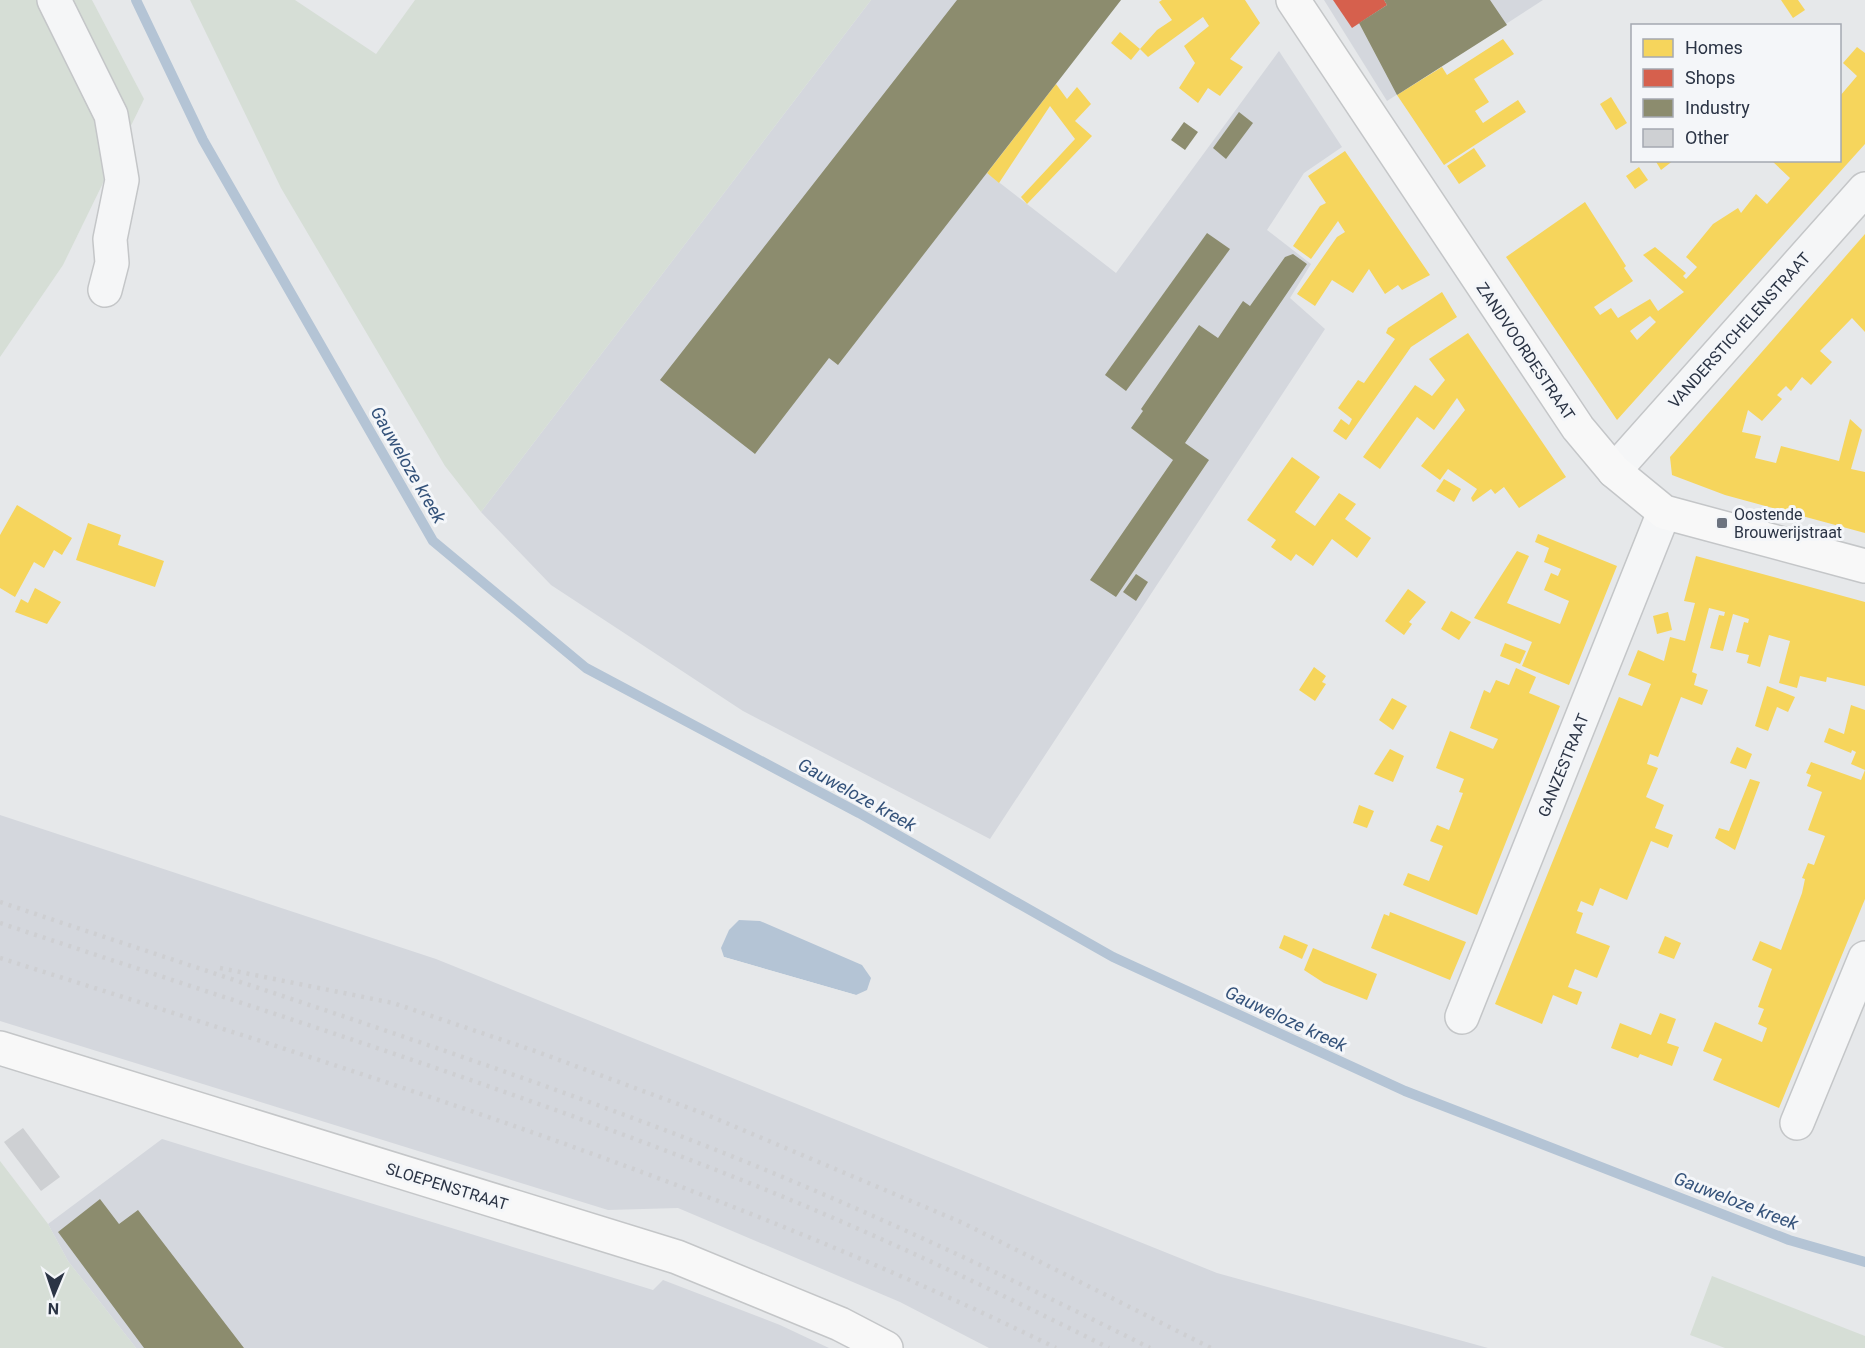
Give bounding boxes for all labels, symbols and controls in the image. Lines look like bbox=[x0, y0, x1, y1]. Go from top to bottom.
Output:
legend bbox=[1631, 24, 1841, 162]
text: Homes bbox=[1685, 37, 1743, 58]
text: Shops bbox=[1685, 67, 1735, 88]
text: Industry bbox=[1685, 97, 1750, 118]
text: Other bbox=[1685, 127, 1729, 148]
street label: VANDERSTICHELENSTRAAT bbox=[1665, 248, 1815, 412]
street label: ZANDVOORDESTRAAT bbox=[1472, 279, 1579, 424]
water label: Gauweloze kreek bbox=[366, 403, 451, 528]
place label: Oostende Brouwerijstraat bbox=[1734, 505, 1842, 542]
marker: Oostende Brouwerijstraat bbox=[1715, 516, 1729, 530]
street label: GANZESTRAAT bbox=[1534, 710, 1593, 820]
water label: Gauweloze kreek bbox=[795, 753, 921, 836]
water label: Gauweloze kreek bbox=[1222, 981, 1351, 1056]
street label: SLOEPENSTRAAT bbox=[384, 1159, 511, 1214]
water label: Gauweloze kreek bbox=[1671, 1167, 1802, 1234]
north arrow bbox=[24, 1264, 84, 1324]
text: N bbox=[48, 1299, 59, 1318]

